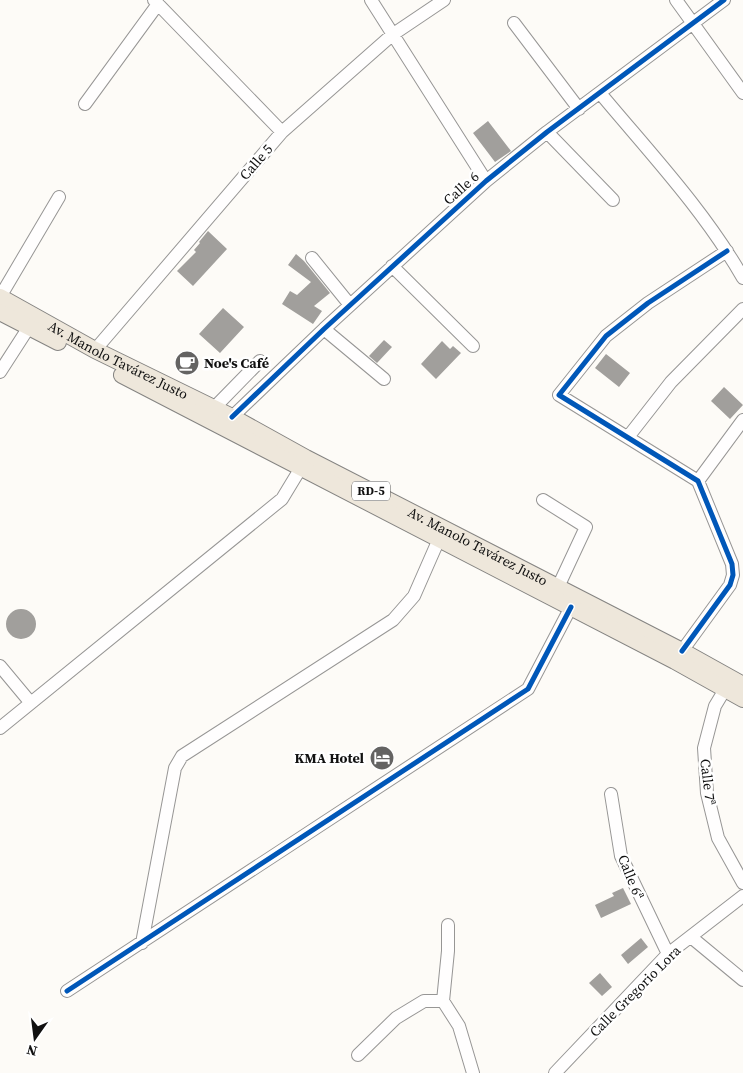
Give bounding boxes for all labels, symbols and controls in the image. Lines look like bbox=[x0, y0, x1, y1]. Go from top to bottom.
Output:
street label: Calle 5 bbox=[235, 140, 277, 184]
street label: Calle 6 bbox=[439, 167, 483, 209]
street label: Av. Manolo Tavárez Justo bbox=[45, 316, 192, 404]
cafe icon: Noe's Café bbox=[174, 350, 200, 376]
place label: Noe's Café bbox=[204, 353, 269, 373]
road number: RD-5 bbox=[352, 482, 390, 501]
street label: Av. Manolo Tavárez Justo bbox=[404, 502, 551, 591]
hotel icon: KMA Hotel bbox=[369, 745, 395, 771]
place label: KMA Hotel bbox=[294, 748, 364, 768]
street label: Calle 7ª bbox=[695, 758, 721, 806]
street label: Calle 6ª bbox=[613, 852, 649, 902]
street label: Calle Gregorio Lora bbox=[585, 940, 686, 1041]
north arrow bbox=[10, 1013, 60, 1063]
text: N bbox=[24, 1040, 39, 1062]

